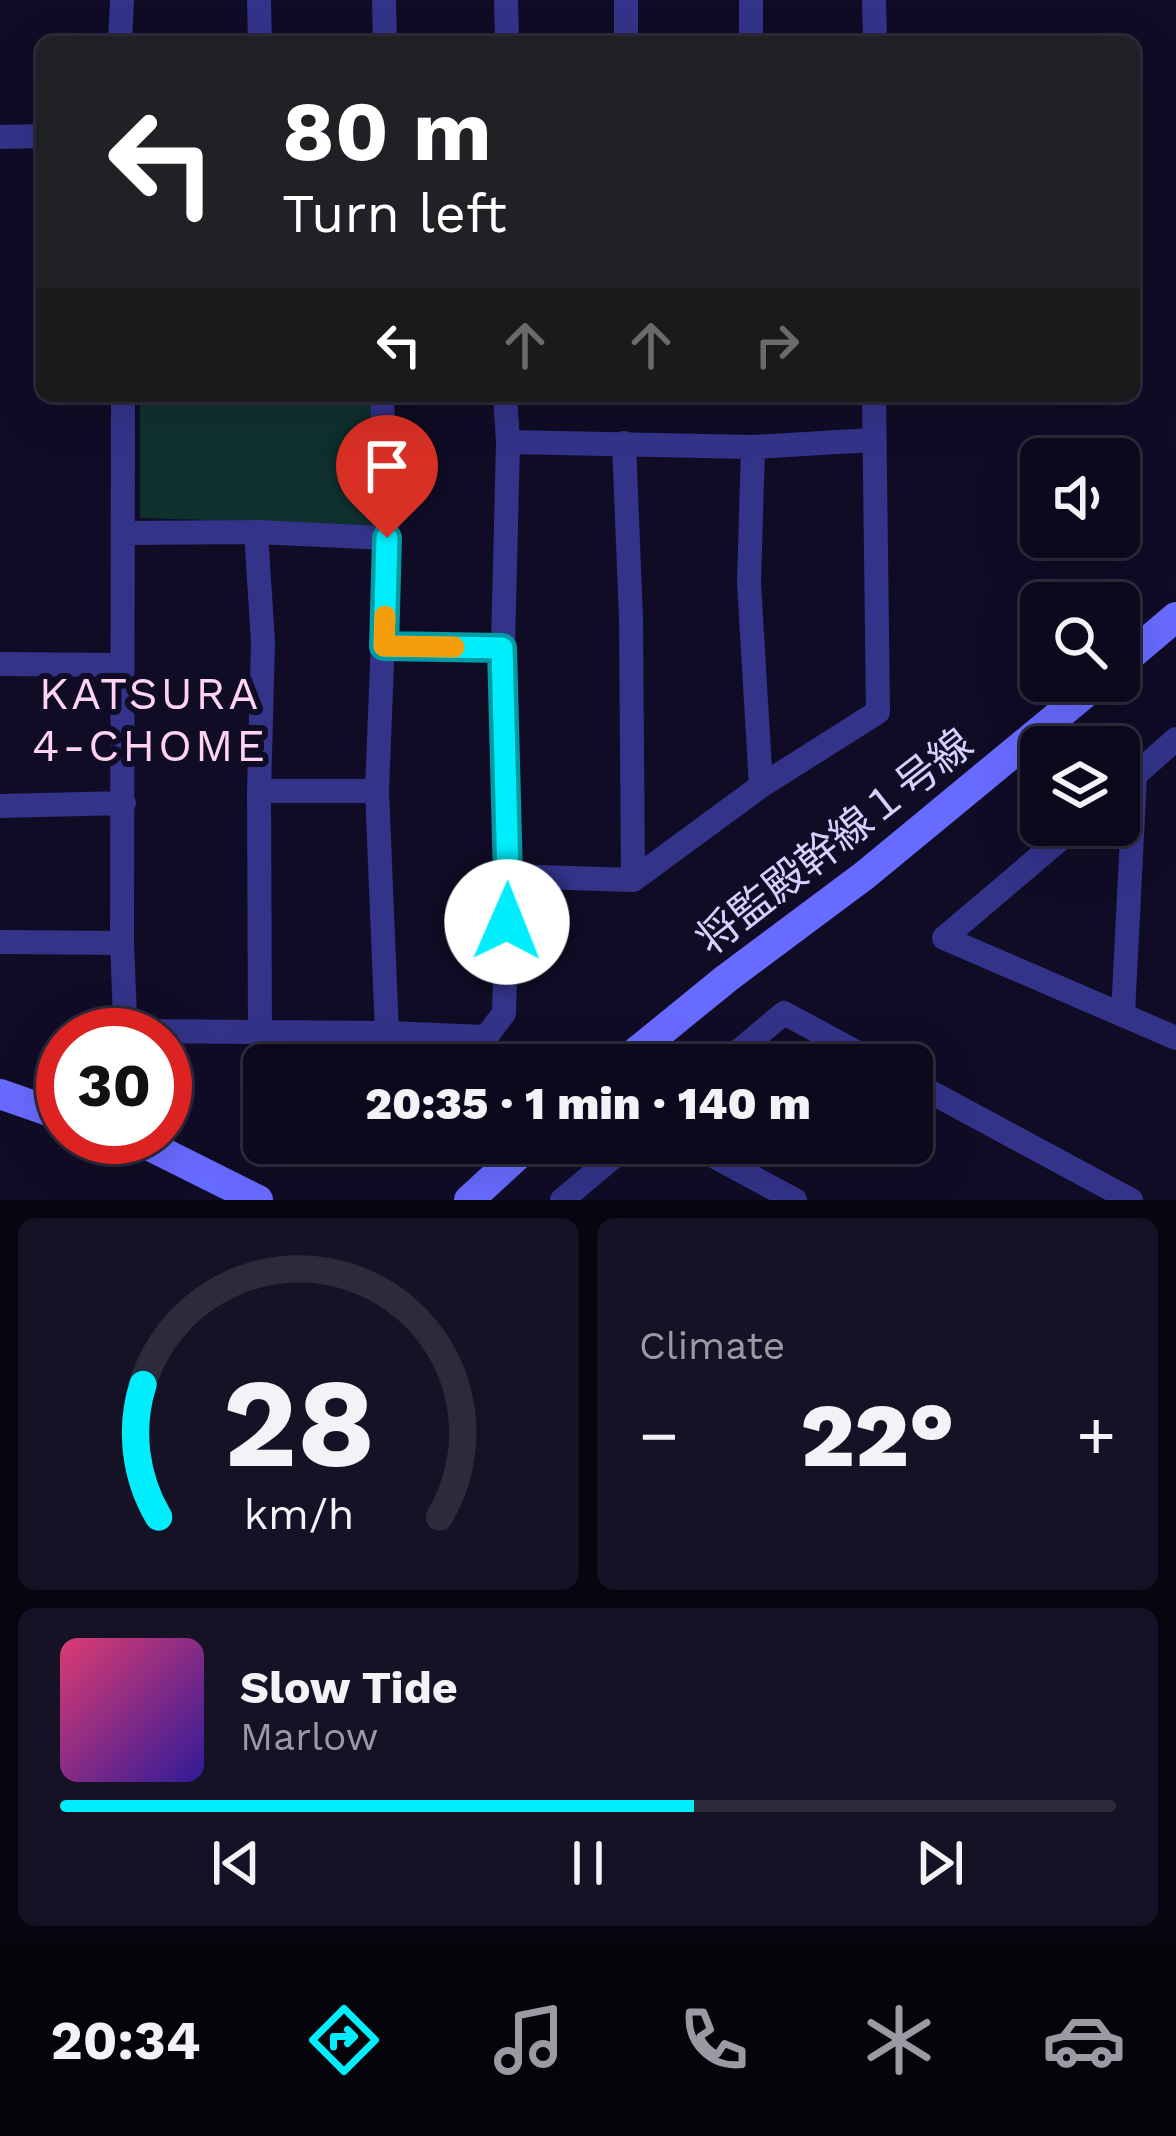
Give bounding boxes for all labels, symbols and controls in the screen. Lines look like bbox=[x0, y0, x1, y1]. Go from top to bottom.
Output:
text: 80 m bbox=[282, 82, 492, 180]
icon: left bbox=[84, 84, 240, 240]
text: Turn left bbox=[282, 182, 507, 245]
icon: left bbox=[366, 312, 432, 378]
icon: ahead bbox=[492, 312, 558, 378]
icon: ahead bbox=[618, 312, 684, 378]
icon: right bbox=[744, 312, 810, 378]
pin bbox=[336, 415, 438, 538]
icon: arrive bbox=[354, 433, 420, 499]
map controls bbox=[1020, 438, 1140, 846]
button: sound bbox=[1020, 438, 1140, 558]
button: search bbox=[1020, 582, 1140, 702]
district label: KATSURA 4-CHOME bbox=[32, 667, 268, 772]
street label: 将監殿幹線１号線 bbox=[687, 719, 982, 964]
button: layers bbox=[1020, 726, 1140, 846]
position arrow bbox=[444, 859, 570, 985]
speed limit sign: 30 bbox=[36, 1008, 192, 1164]
text: 20:35 · 1 min · 140 m bbox=[365, 1077, 811, 1130]
text: Climate bbox=[639, 1323, 785, 1368]
text: 28 bbox=[222, 1350, 375, 1496]
text: 22° bbox=[801, 1382, 954, 1488]
text: − bbox=[639, 1397, 679, 1474]
text: + bbox=[1076, 1397, 1116, 1474]
text: km/h bbox=[243, 1489, 354, 1539]
text: Slow Tide bbox=[240, 1661, 458, 1714]
text: Marlow bbox=[240, 1714, 378, 1759]
icon: previous bbox=[203, 1830, 269, 1896]
icon: pause bbox=[555, 1830, 621, 1896]
icon: next bbox=[907, 1830, 973, 1896]
icon: directions bbox=[302, 1998, 386, 2082]
icon: music bbox=[487, 1998, 571, 2082]
icon: phone bbox=[672, 1998, 756, 2082]
icon: climate bbox=[857, 1998, 941, 2082]
icon: car bbox=[1042, 1998, 1126, 2082]
text: 20:34 bbox=[50, 2009, 201, 2072]

